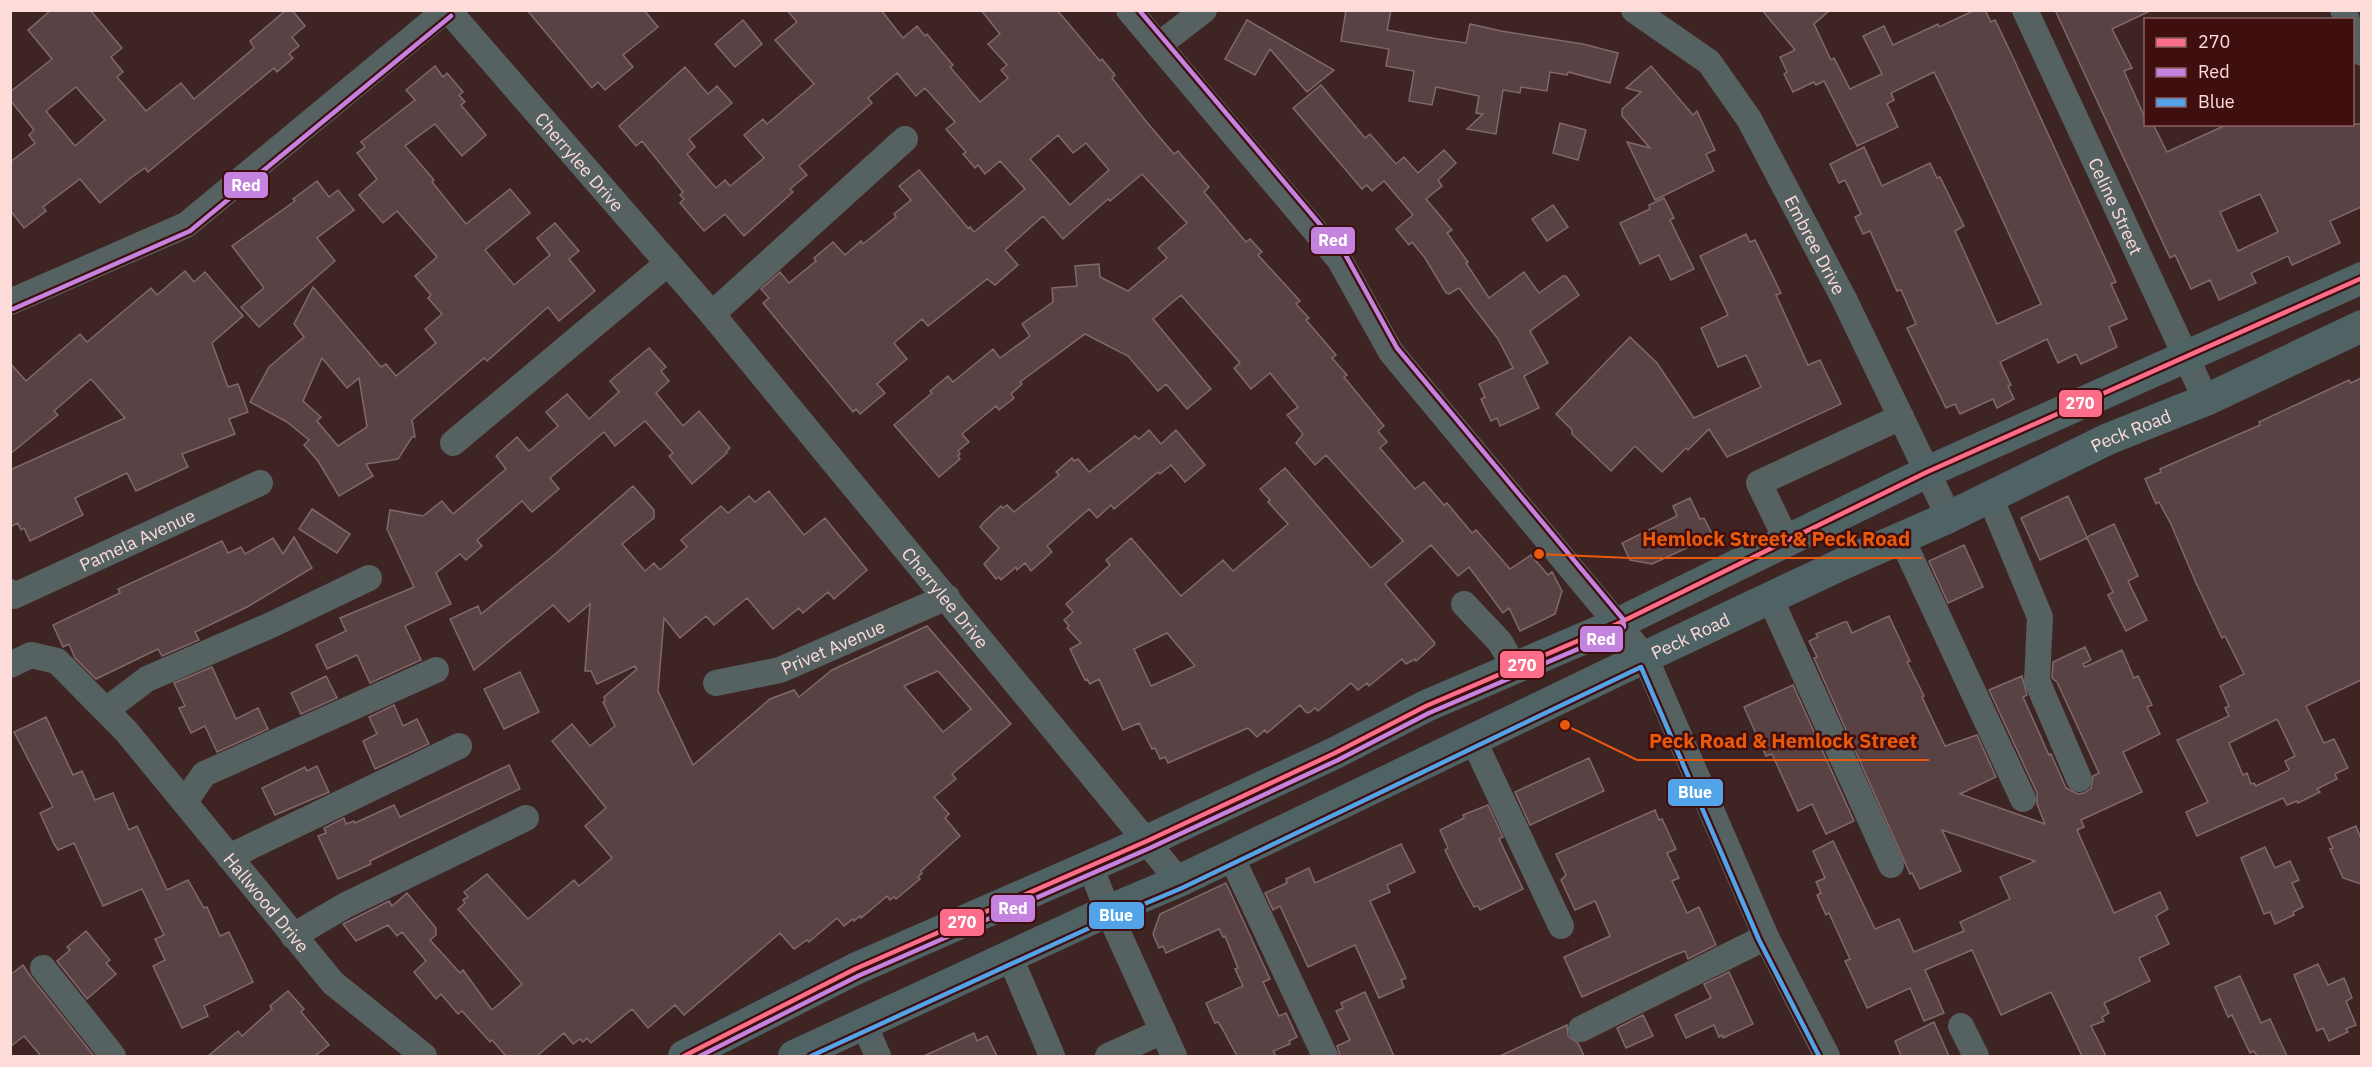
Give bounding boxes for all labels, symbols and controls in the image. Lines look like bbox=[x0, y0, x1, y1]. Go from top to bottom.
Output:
legend bbox=[2144, 18, 2354, 126]
text: 270 bbox=[2198, 30, 2230, 53]
text: Red bbox=[2198, 60, 2230, 83]
text: Blue bbox=[2198, 90, 2235, 113]
street label: Cherrylee Drive bbox=[530, 107, 629, 216]
street label: Celine Street bbox=[2084, 154, 2148, 258]
line badge: Red bbox=[223, 171, 269, 199]
text: Red bbox=[231, 175, 261, 195]
street label: Embree Drive bbox=[1780, 191, 1851, 298]
line badge: Red bbox=[1310, 226, 1356, 255]
text: Red bbox=[1318, 230, 1348, 250]
line badge: 270 bbox=[2058, 389, 2103, 418]
text: 270 bbox=[2066, 393, 2095, 413]
street label: Peck Road bbox=[2087, 404, 2174, 457]
street label: Pamela Avenue bbox=[75, 503, 199, 576]
callout: Hemlock Street & Peck Road bbox=[1630, 520, 1922, 558]
text: Hemlock Street & Peck Road bbox=[1642, 525, 1910, 552]
street label: Cherrylee Drive bbox=[897, 542, 994, 653]
street label: Peck Road bbox=[1647, 607, 1733, 664]
street label: Privet Avenue bbox=[777, 614, 889, 680]
line badge: Red bbox=[1579, 625, 1624, 653]
text: Red bbox=[1586, 629, 1616, 649]
line badge: 270 bbox=[1499, 650, 1545, 679]
text: 270 bbox=[1508, 655, 1537, 675]
callout: Peck Road & Hemlock Street bbox=[1637, 722, 1929, 760]
text: Peck Road & Hemlock Street bbox=[1649, 727, 1917, 754]
line badge: Blue bbox=[1667, 778, 1724, 807]
text: Blue bbox=[1678, 782, 1712, 802]
street label: Hallwood Drive bbox=[219, 848, 315, 957]
line badge: Red bbox=[990, 894, 1036, 923]
text: Red bbox=[998, 898, 1028, 918]
line badge: Blue bbox=[1088, 901, 1145, 930]
text: Blue bbox=[1099, 905, 1133, 925]
line badge: 270 bbox=[939, 908, 985, 937]
text: 270 bbox=[948, 912, 977, 932]

